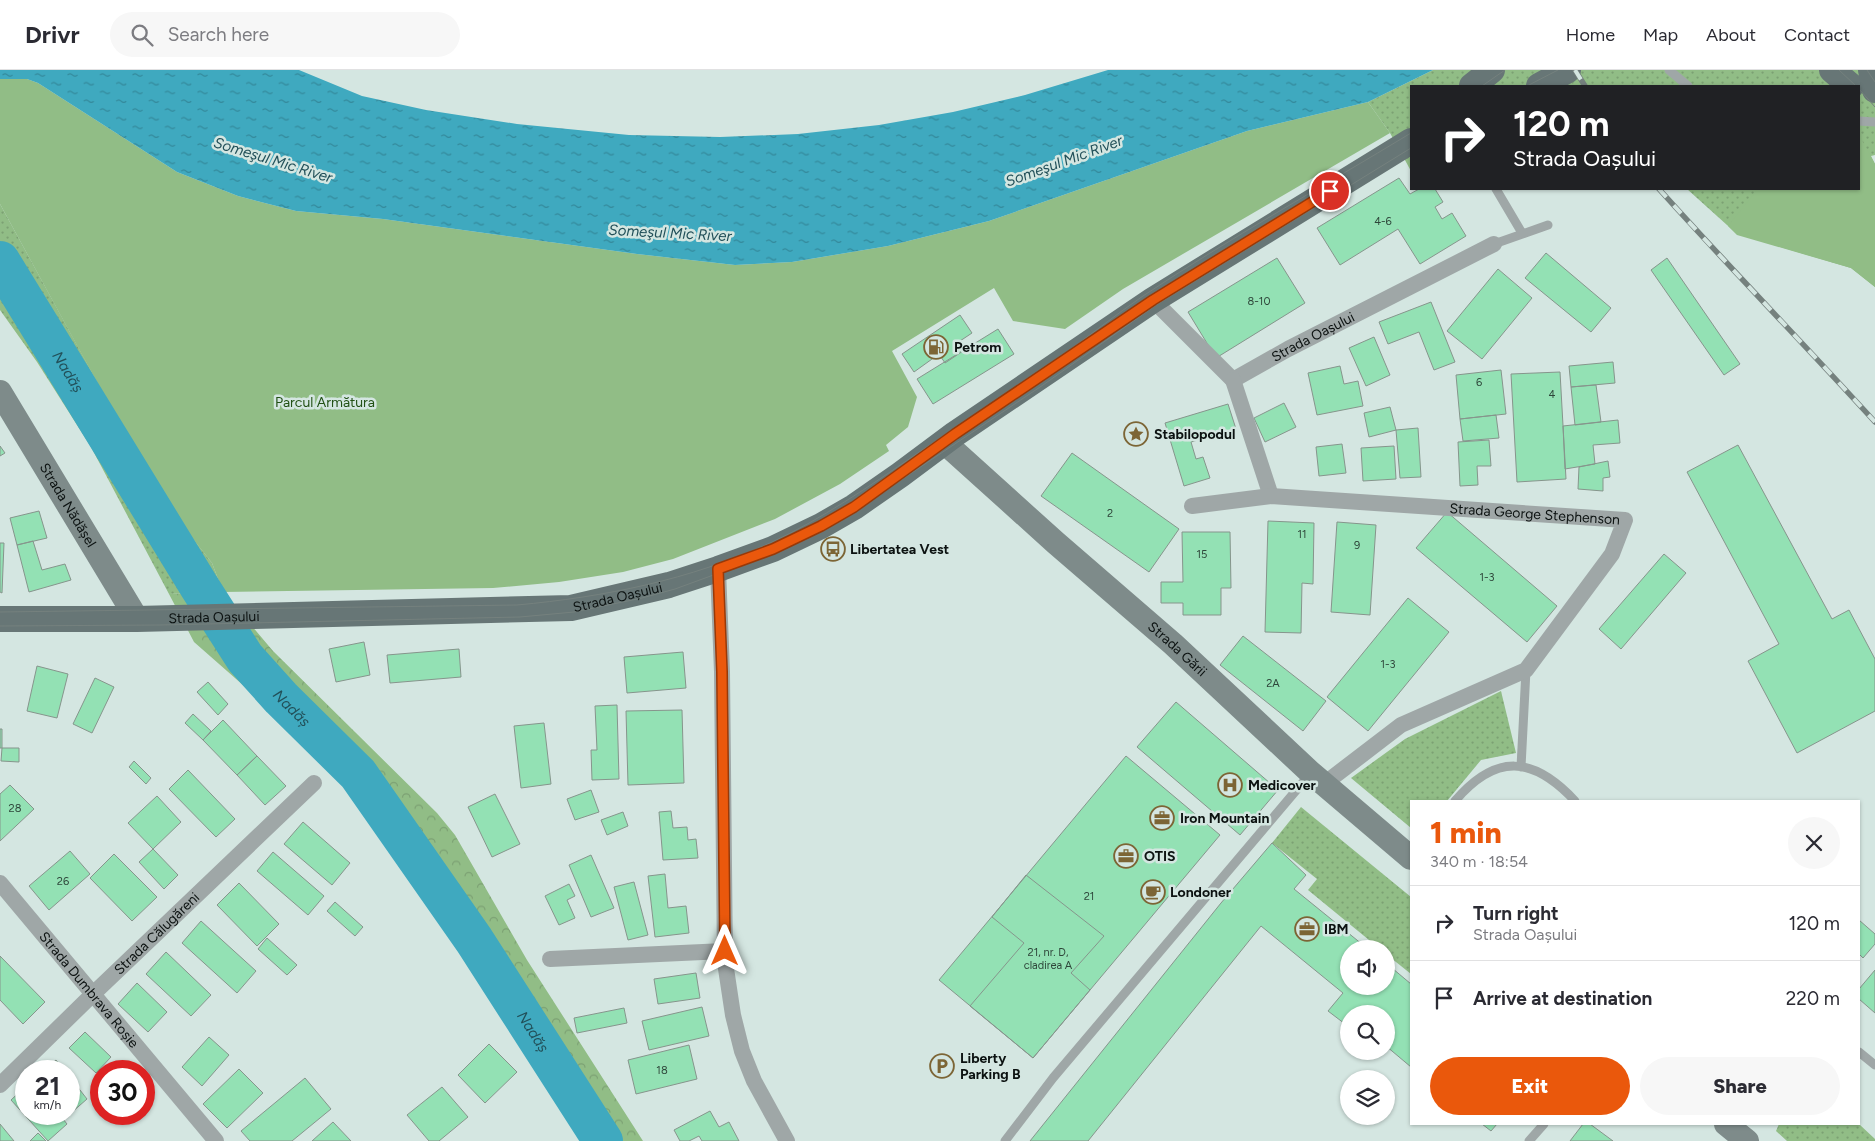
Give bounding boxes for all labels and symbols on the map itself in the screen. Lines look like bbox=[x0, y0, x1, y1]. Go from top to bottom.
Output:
water label: Someşul Mic River bbox=[1003, 131, 1126, 191]
water label: Someşul Mic River bbox=[211, 133, 335, 187]
pin bbox=[1309, 170, 1351, 212]
house number: 4-6 bbox=[1374, 215, 1392, 228]
water label: Someşul Mic River bbox=[608, 221, 733, 245]
house number: 8-10 bbox=[1248, 295, 1270, 308]
street label: Strada Oașului bbox=[1269, 309, 1357, 366]
fuel station icon: Petrom bbox=[923, 334, 949, 360]
place label: Petrom bbox=[954, 339, 1001, 356]
water label: Nadăș bbox=[48, 348, 87, 396]
house number: 6 bbox=[1476, 376, 1482, 389]
house number: 4 bbox=[1549, 388, 1556, 401]
park label: Parcul Armătura bbox=[275, 394, 375, 411]
place icon: Stabilopodul bbox=[1123, 421, 1149, 447]
place label: Stabilopodul bbox=[1154, 426, 1235, 443]
street label: Strada Nădășel bbox=[36, 460, 100, 550]
street label: Strada George Stephenson bbox=[1449, 500, 1621, 529]
house number: 2 bbox=[1107, 507, 1113, 520]
house number: 11 bbox=[1297, 528, 1307, 541]
bus stop icon: Libertatea Vest bbox=[820, 536, 846, 562]
house number: 9 bbox=[1354, 539, 1360, 552]
place label: Libertatea Vest bbox=[850, 541, 949, 558]
house number: 15 bbox=[1197, 548, 1207, 561]
house number: 1-3 bbox=[1479, 571, 1495, 584]
street label: Strada Oașului bbox=[571, 579, 664, 616]
street label: Strada Oașului bbox=[168, 608, 260, 627]
street label: Strada Gării bbox=[1144, 618, 1210, 680]
house number: 1-3 bbox=[1380, 658, 1396, 671]
house number: 2A bbox=[1266, 677, 1280, 690]
water label: Nadăș bbox=[269, 686, 314, 731]
hospital icon: Medicover bbox=[1217, 772, 1243, 798]
place label: Medicover bbox=[1248, 777, 1317, 794]
house number: 28 bbox=[9, 802, 22, 815]
office icon: Iron Mountain bbox=[1149, 805, 1175, 831]
place label: Iron Mountain bbox=[1180, 810, 1269, 827]
office icon: OTIS bbox=[1113, 843, 1139, 869]
place label: OTIS bbox=[1144, 848, 1175, 865]
house number: 26 bbox=[57, 875, 69, 888]
cafe icon: Londoner bbox=[1140, 879, 1166, 905]
place label: Londoner bbox=[1170, 884, 1232, 901]
street label: Strada Călugăreni bbox=[111, 889, 203, 978]
house number: 21 bbox=[1084, 890, 1094, 903]
office icon: IBM bbox=[1294, 916, 1320, 942]
place label: IBM bbox=[1324, 921, 1349, 938]
position arrow bbox=[698, 924, 750, 976]
street label: Strada Dumbrava Roșie bbox=[35, 928, 142, 1052]
house number: 21, nr. D, cladirea A bbox=[1024, 946, 1073, 972]
water label: Nadăș bbox=[513, 1008, 553, 1056]
place label: Liberty Parking B bbox=[960, 1050, 1021, 1083]
parking icon: Liberty Parking B bbox=[929, 1053, 955, 1079]
speed limit sign: 30 bbox=[90, 1060, 155, 1125]
house number: 18 bbox=[656, 1064, 668, 1077]

